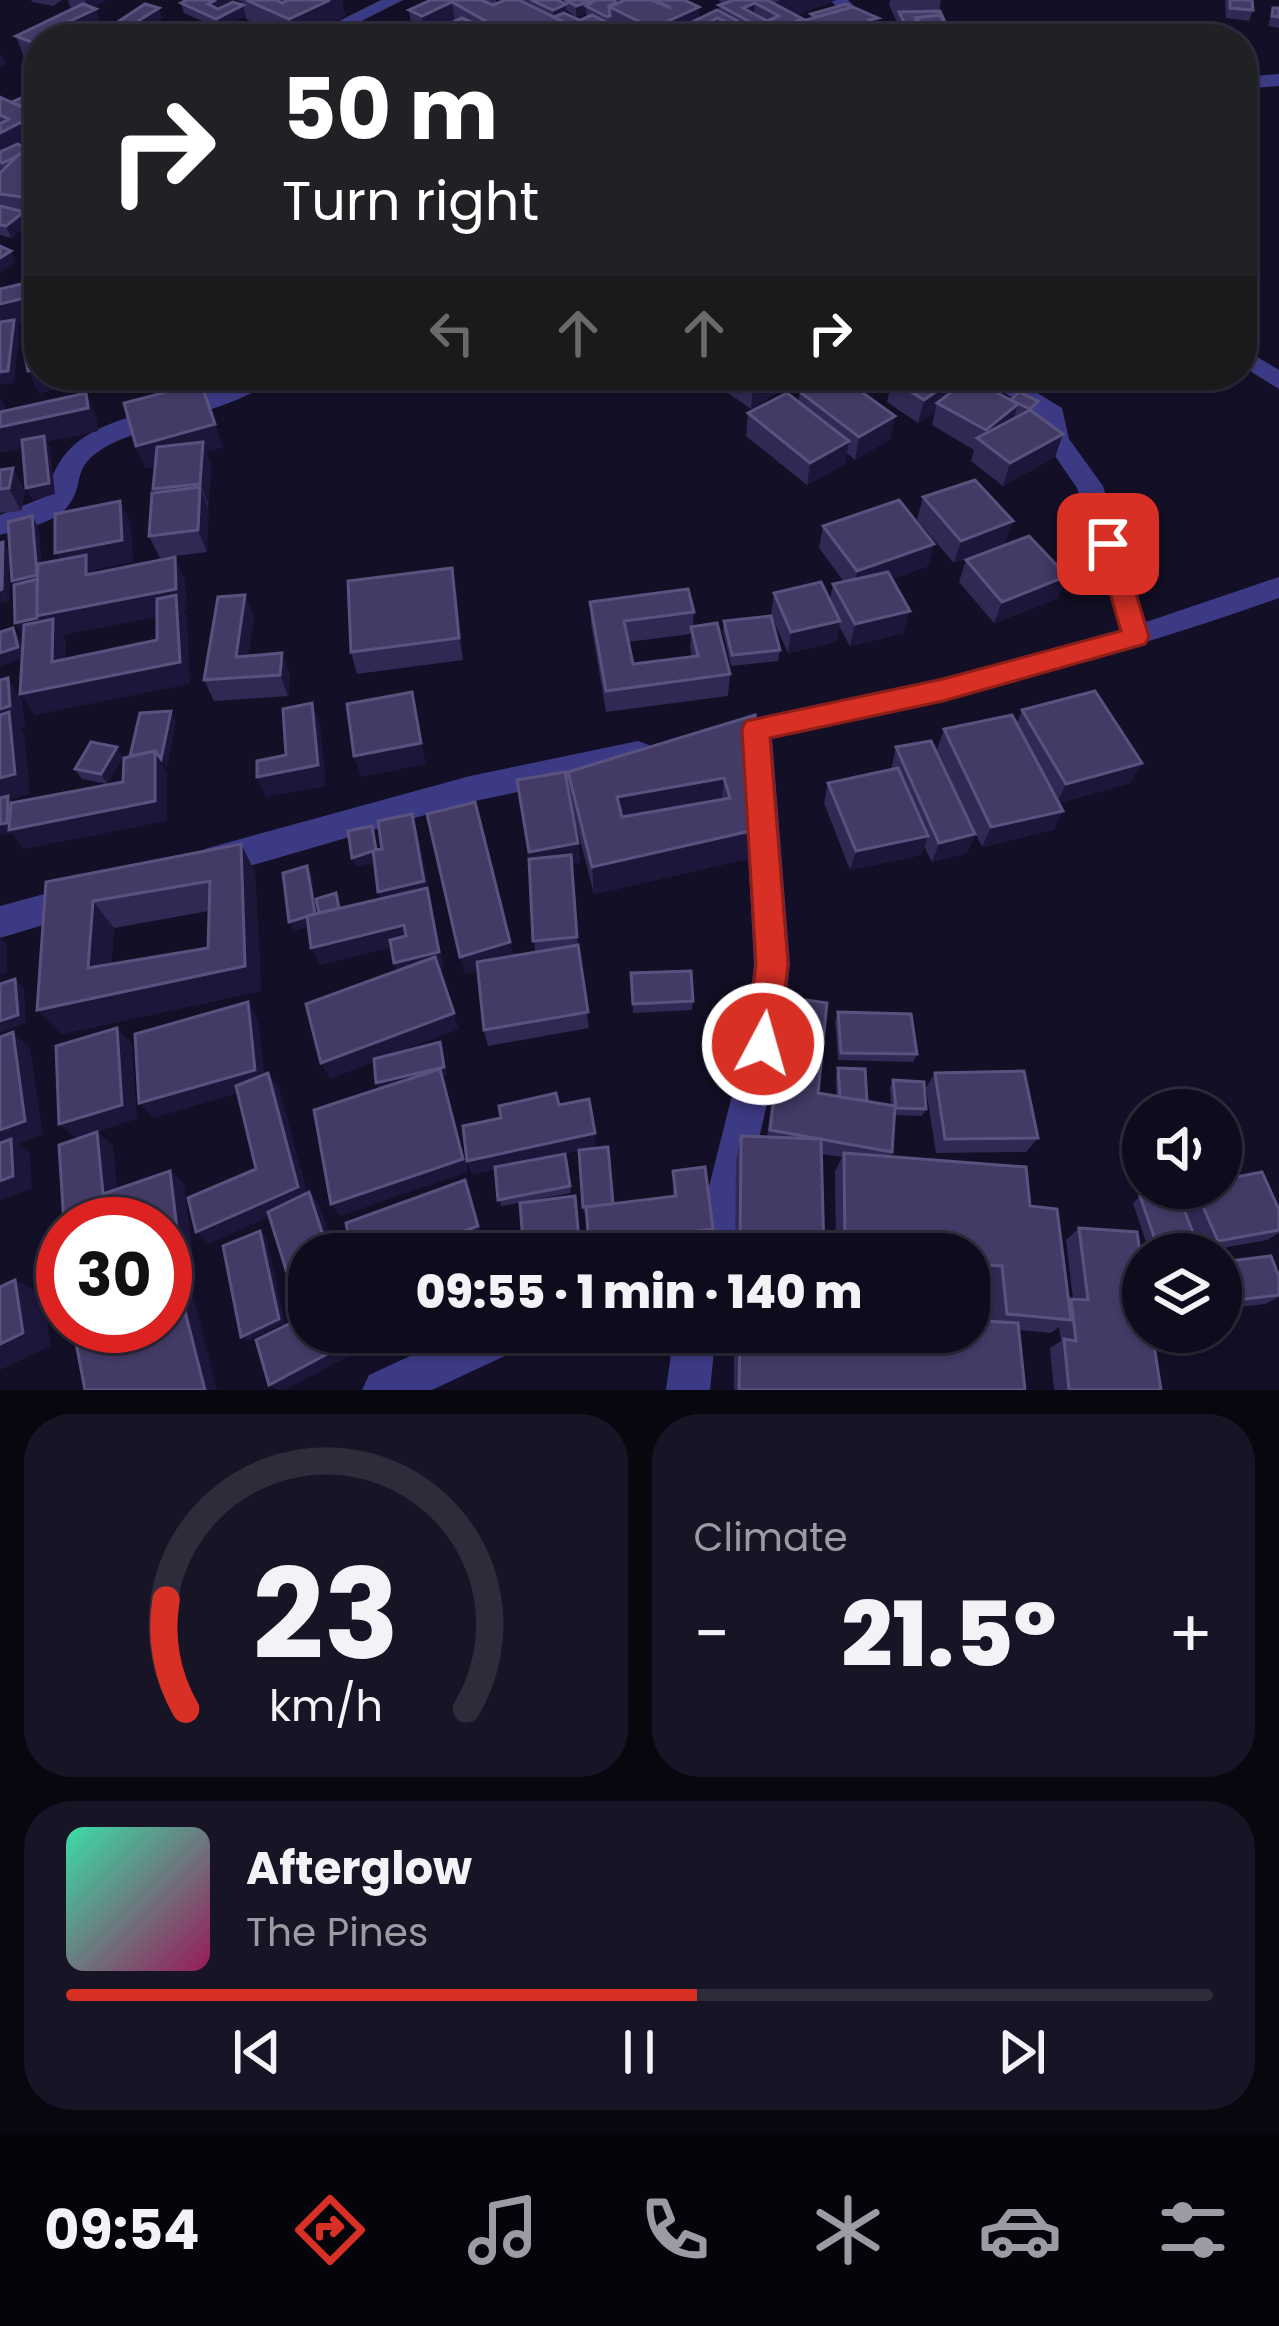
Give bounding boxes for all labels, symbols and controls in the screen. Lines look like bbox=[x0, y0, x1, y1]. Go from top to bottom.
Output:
text: 50 m bbox=[282, 51, 498, 168]
icon: right bbox=[84, 72, 240, 228]
text: Turn right bbox=[282, 163, 539, 239]
icon: left bbox=[419, 300, 485, 366]
icon: ahead bbox=[545, 300, 611, 366]
icon: ahead bbox=[671, 300, 737, 366]
icon: right bbox=[797, 300, 863, 366]
pin bbox=[1057, 493, 1159, 595]
icon: arrive bbox=[1075, 511, 1141, 577]
position arrow bbox=[700, 981, 826, 1107]
map controls bbox=[1122, 1089, 1242, 1353]
button: sound bbox=[1122, 1089, 1242, 1209]
speed limit sign: 30 bbox=[36, 1197, 192, 1353]
button: layers bbox=[1122, 1233, 1242, 1353]
text: 09:55 · 1 min · 140 m bbox=[416, 1261, 862, 1324]
text: Climate bbox=[694, 1510, 848, 1565]
text: 23 bbox=[252, 1527, 399, 1702]
text: 21.5° bbox=[841, 1571, 1057, 1698]
text: − bbox=[694, 1588, 730, 1680]
text: + bbox=[1168, 1588, 1213, 1680]
text: km/h bbox=[269, 1675, 383, 1735]
text: Afterglow bbox=[246, 1837, 472, 1900]
text: The Pines bbox=[246, 1905, 428, 1960]
icon: previous bbox=[224, 2019, 290, 2085]
icon: pause bbox=[606, 2019, 672, 2085]
icon: next bbox=[989, 2019, 1055, 2085]
icon: directions bbox=[288, 2188, 372, 2272]
icon: music bbox=[461, 2188, 545, 2272]
icon: phone bbox=[633, 2188, 717, 2272]
icon: climate bbox=[806, 2188, 890, 2272]
icon: car bbox=[978, 2188, 1062, 2272]
icon: filters bbox=[1151, 2188, 1235, 2272]
text: 09:54 bbox=[44, 2192, 200, 2268]

